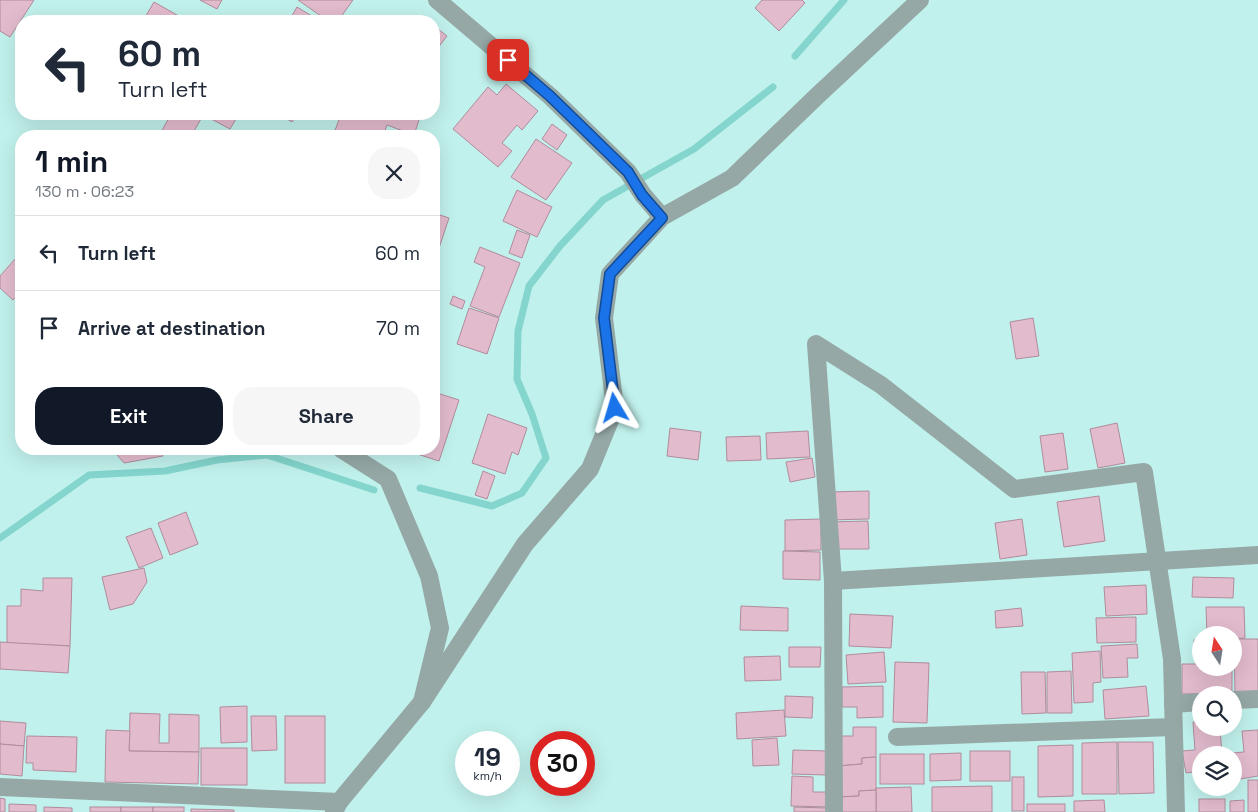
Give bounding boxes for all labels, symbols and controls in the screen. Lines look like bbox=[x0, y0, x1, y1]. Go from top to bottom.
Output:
text: 60 m bbox=[118, 32, 201, 76]
icon: left bbox=[35, 35, 100, 100]
pin bbox=[487, 39, 529, 81]
icon: arrive bbox=[494, 46, 522, 74]
text: Turn left bbox=[118, 75, 208, 103]
text: 1 min bbox=[35, 142, 108, 181]
button: close bbox=[368, 147, 420, 199]
text: 130 m · 06:23 bbox=[35, 181, 134, 202]
icon: left bbox=[35, 239, 63, 267]
text: Turn left bbox=[78, 241, 156, 266]
text: 60 m bbox=[375, 241, 420, 266]
icon: arrive bbox=[35, 314, 63, 342]
text: Arrive at destination bbox=[78, 316, 266, 341]
text: 70 m bbox=[376, 316, 420, 341]
position arrow bbox=[588, 381, 640, 433]
button: Exit bbox=[35, 387, 223, 445]
button: Share bbox=[233, 387, 420, 445]
north arrow bbox=[1192, 626, 1242, 676]
map controls bbox=[1192, 626, 1242, 796]
button: search bbox=[1192, 686, 1242, 736]
speed limit sign: 30 bbox=[530, 731, 595, 796]
text: 19 bbox=[474, 741, 501, 773]
button: layers bbox=[1192, 746, 1242, 796]
text: km/h bbox=[473, 768, 502, 784]

